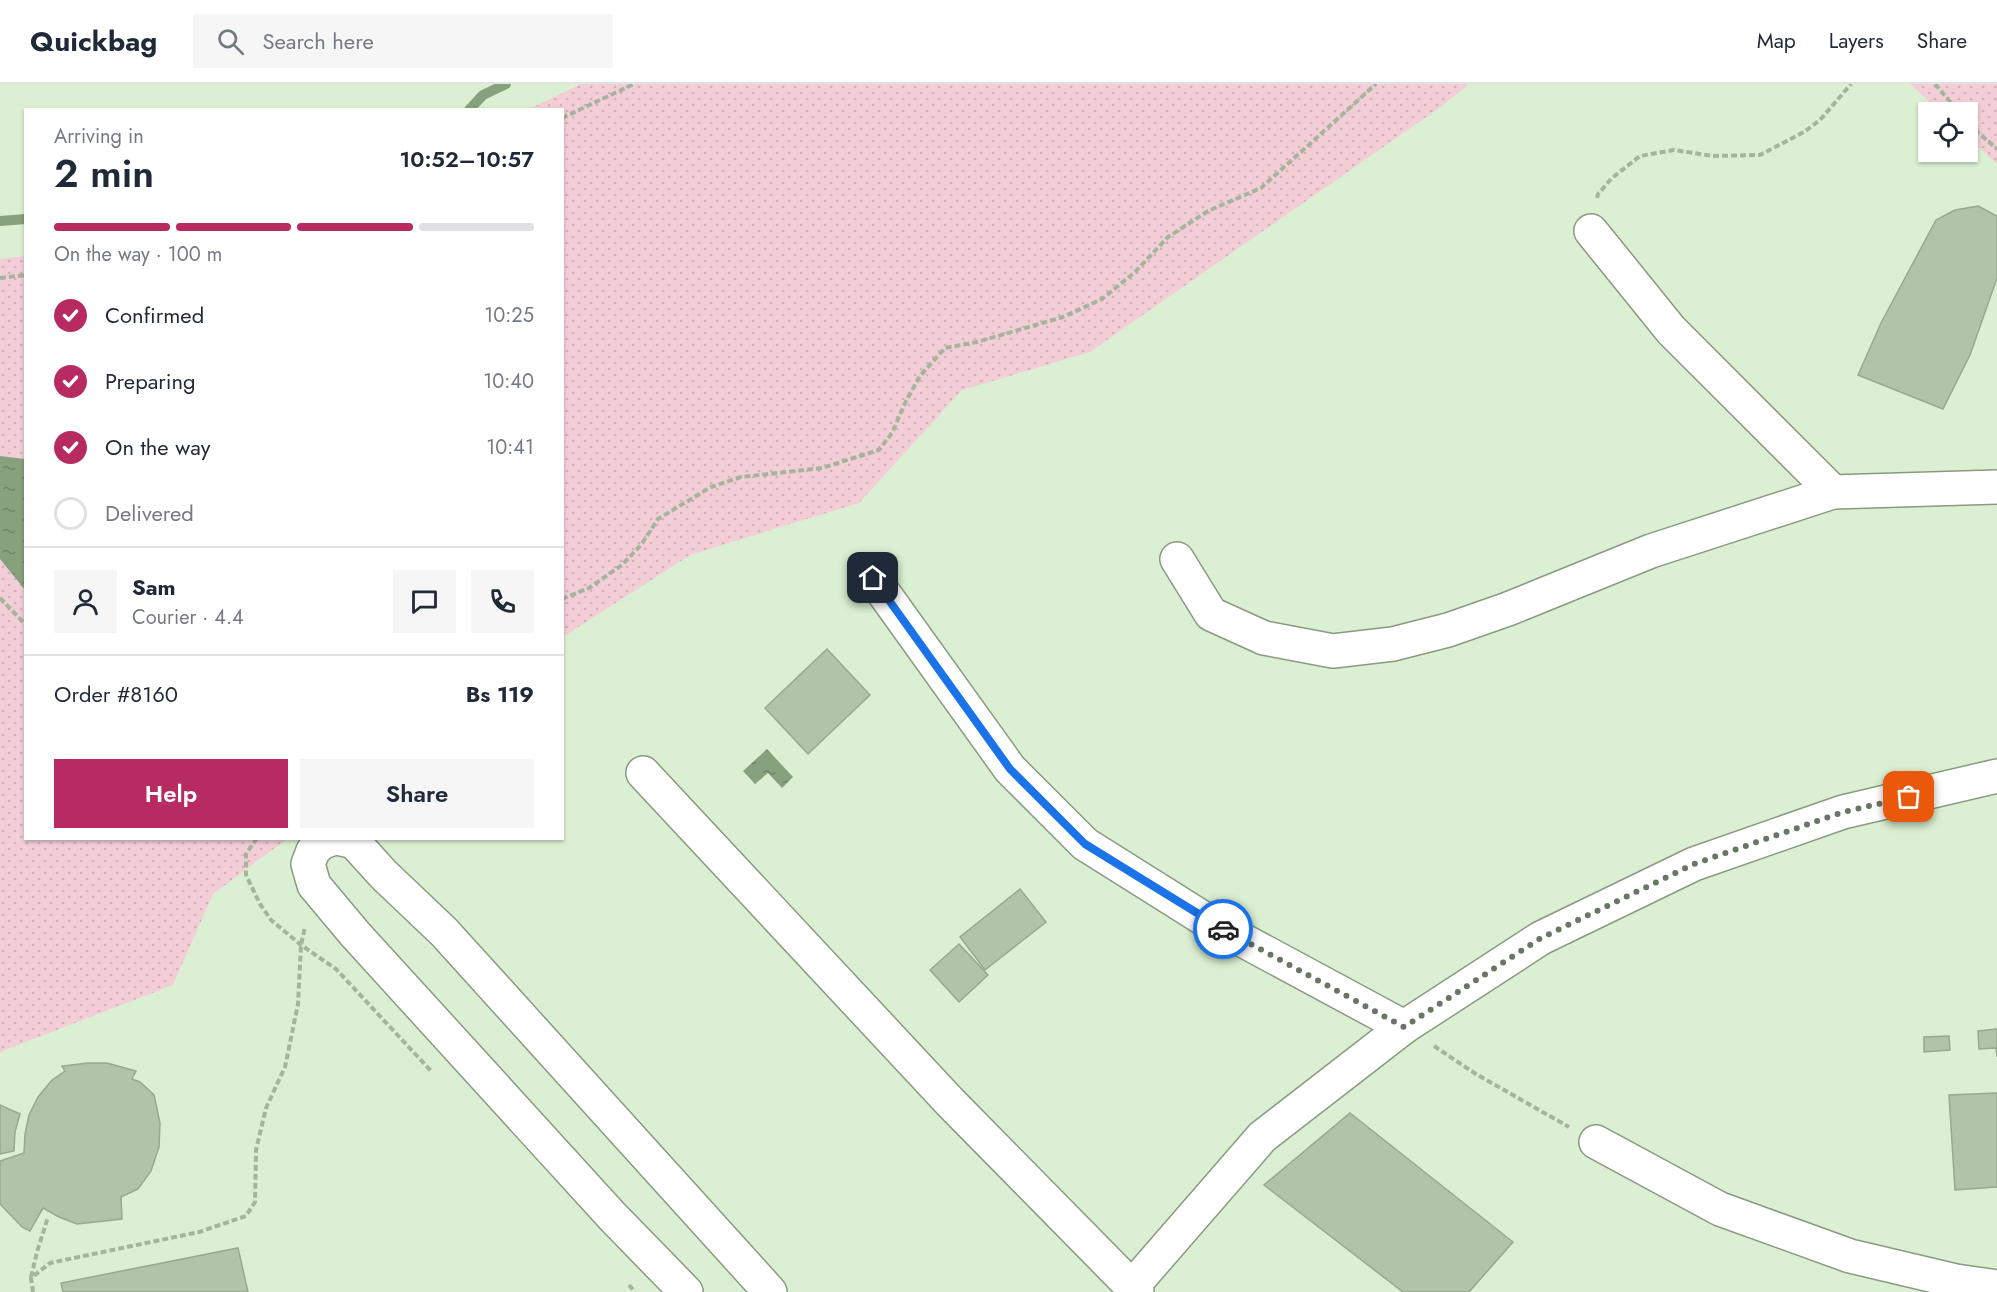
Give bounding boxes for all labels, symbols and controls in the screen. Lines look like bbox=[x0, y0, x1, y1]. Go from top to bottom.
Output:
search box bbox=[193, 14, 613, 68]
text: Quickbag bbox=[30, 21, 157, 62]
icon: search bbox=[214, 25, 247, 58]
text: Search here bbox=[262, 25, 374, 57]
text: Map bbox=[1757, 26, 1796, 56]
text: Layers bbox=[1829, 26, 1884, 56]
text: Share bbox=[1917, 26, 1967, 56]
map controls bbox=[1918, 102, 1978, 162]
button: locate bbox=[1918, 102, 1978, 162]
text: Arriving in bbox=[54, 122, 144, 151]
text: 10:52–10:57 bbox=[399, 143, 534, 175]
text: 2 min bbox=[54, 145, 154, 202]
text: On the way · 100 m bbox=[54, 240, 222, 269]
icon: check bbox=[54, 299, 87, 332]
text: Confirmed bbox=[105, 299, 204, 331]
text: 10:25 bbox=[484, 301, 534, 330]
icon: check bbox=[54, 365, 87, 398]
text: Preparing bbox=[105, 365, 196, 397]
text: 10:40 bbox=[483, 367, 534, 396]
icon: check bbox=[54, 431, 87, 464]
text: On the way bbox=[105, 431, 210, 463]
text: 10:41 bbox=[486, 433, 534, 462]
text: Delivered bbox=[105, 497, 194, 529]
pin bbox=[847, 552, 898, 603]
icon: home bbox=[856, 561, 889, 594]
button: person bbox=[54, 570, 117, 633]
button: chat bbox=[393, 570, 456, 633]
button: phone bbox=[471, 570, 534, 633]
text: Sam bbox=[132, 571, 176, 603]
text: Courier · 4.4 bbox=[132, 603, 244, 632]
text: Order #8160 bbox=[54, 678, 178, 710]
text: Bs 119 bbox=[466, 678, 534, 710]
button: Help bbox=[54, 759, 288, 828]
button: Share bbox=[300, 759, 534, 828]
pin bbox=[1883, 771, 1934, 822]
icon: bag bbox=[1892, 780, 1925, 813]
courier bbox=[1193, 899, 1253, 959]
icon: car bbox=[1207, 913, 1240, 946]

